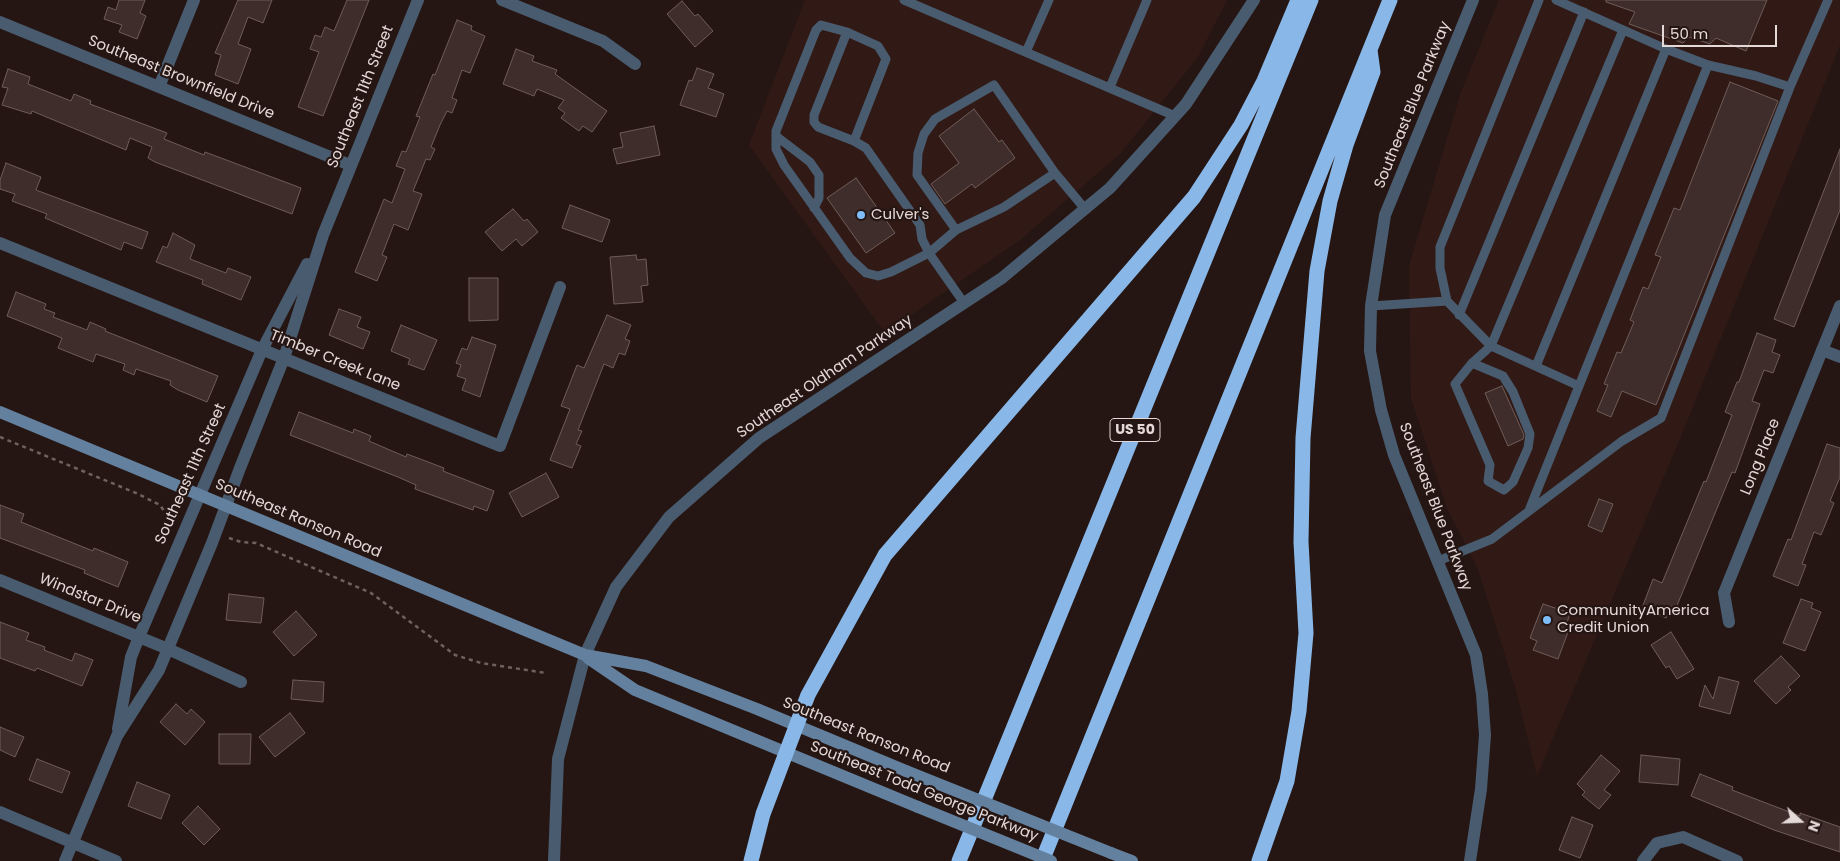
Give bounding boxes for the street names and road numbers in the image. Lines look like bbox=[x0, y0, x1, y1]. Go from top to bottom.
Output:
street label: Southeast Blue Parkway bbox=[1371, 19, 1455, 191]
street label: Southeast 11th Street bbox=[324, 23, 398, 171]
street label: Southeast Brownfield Drive bbox=[85, 32, 277, 124]
street label: Southeast Oldham Parkway bbox=[734, 311, 916, 443]
street label: Timber Creek Lane bbox=[267, 327, 403, 395]
street label: Southeast 11th Street bbox=[152, 401, 230, 547]
street label: Long Place bbox=[1738, 416, 1784, 498]
road number: US 50 bbox=[1110, 418, 1160, 442]
street label: Southeast Blue Parkway bbox=[1395, 420, 1475, 594]
street label: Southeast Ranson Road bbox=[212, 476, 384, 562]
street label: Windstar Drive bbox=[36, 570, 144, 628]
street label: Southeast Ranson Road bbox=[780, 694, 952, 778]
street label: Southeast Todd George Parkway bbox=[807, 738, 1041, 846]

